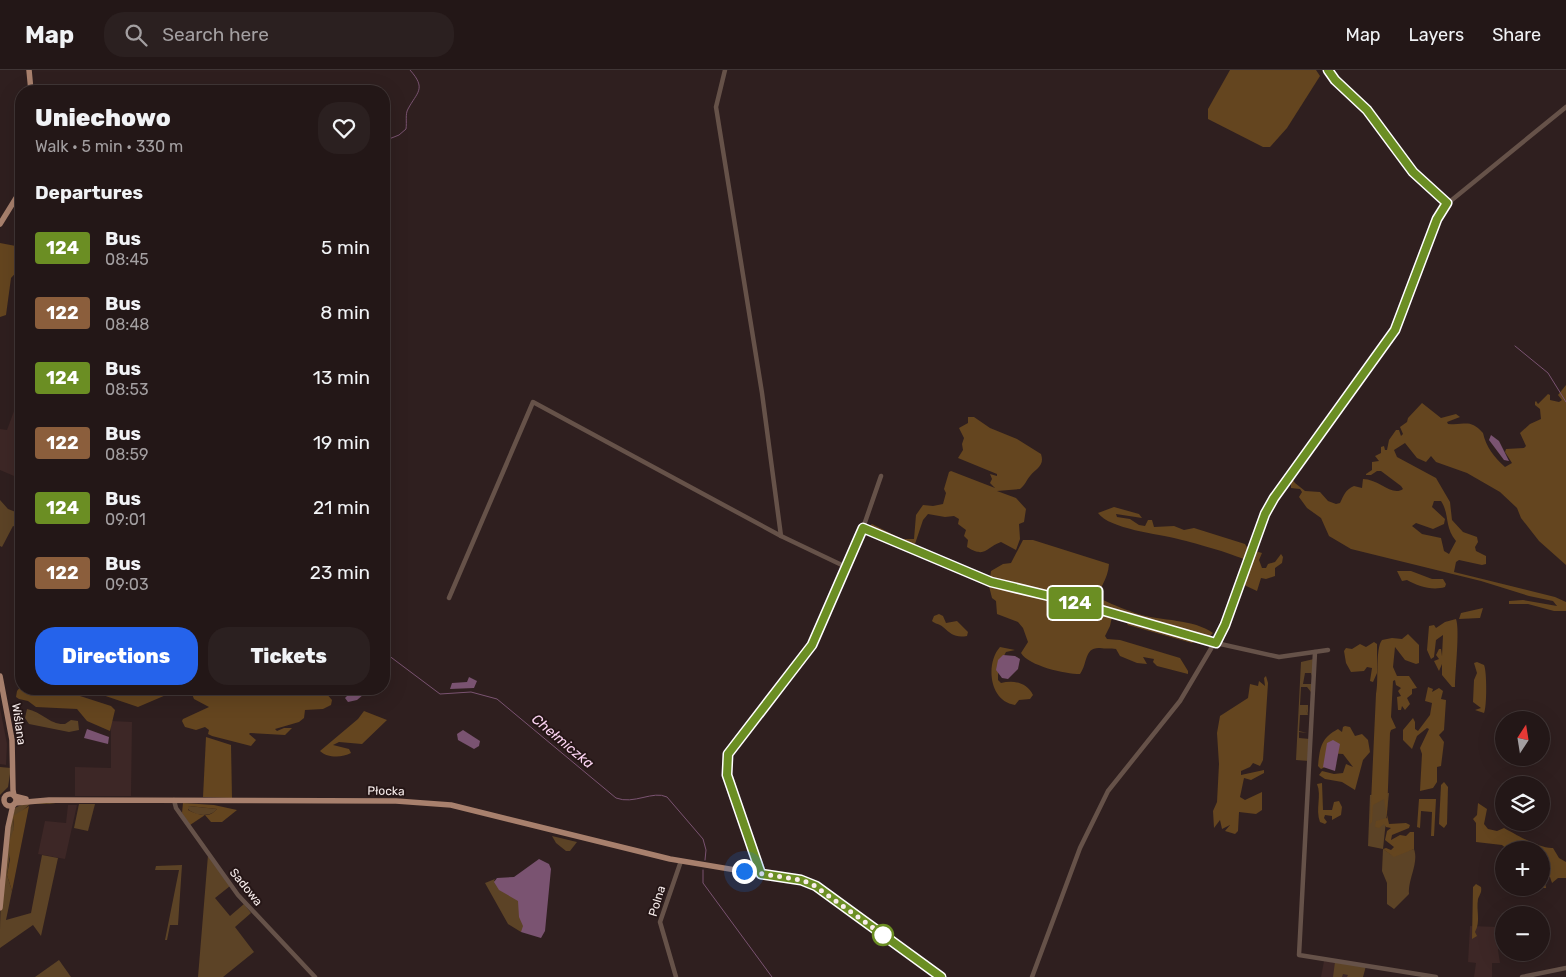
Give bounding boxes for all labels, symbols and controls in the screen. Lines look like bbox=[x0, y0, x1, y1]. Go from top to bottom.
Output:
search box bbox=[104, 12, 454, 57]
text: Map bbox=[25, 21, 74, 49]
icon: search bbox=[122, 21, 150, 49]
text: Search here bbox=[162, 23, 269, 46]
text: Map bbox=[1346, 24, 1381, 46]
text: Layers bbox=[1409, 24, 1464, 46]
text: Share bbox=[1492, 24, 1541, 46]
button: heart bbox=[318, 102, 370, 154]
text: Uniechowo bbox=[35, 104, 171, 132]
text: Walk · 5 min · 330 m bbox=[35, 137, 183, 156]
text: Departures bbox=[35, 181, 143, 204]
text: Bus bbox=[105, 227, 141, 250]
text: 5 min bbox=[321, 236, 370, 259]
text: 124 bbox=[46, 237, 79, 259]
text: 08:45 bbox=[105, 250, 149, 269]
text: Bus bbox=[105, 292, 141, 315]
text: 8 min bbox=[320, 301, 370, 324]
text: 122 bbox=[46, 302, 79, 324]
text: 08:48 bbox=[105, 315, 150, 334]
text: Bus bbox=[105, 357, 141, 380]
text: 13 min bbox=[313, 366, 370, 389]
text: 124 bbox=[46, 367, 79, 389]
text: 08:53 bbox=[105, 380, 149, 399]
text: Bus bbox=[105, 422, 141, 445]
text: 19 min bbox=[313, 431, 370, 454]
text: 122 bbox=[46, 432, 79, 454]
text: 08:59 bbox=[105, 445, 148, 464]
text: Bus bbox=[105, 487, 141, 510]
text: 21 min bbox=[313, 496, 370, 519]
text: 124 bbox=[46, 497, 79, 519]
text: 09:01 bbox=[105, 510, 146, 529]
text: Bus bbox=[105, 552, 141, 575]
text: 23 min bbox=[310, 561, 370, 584]
text: 122 bbox=[46, 562, 79, 584]
text: 09:03 bbox=[105, 575, 149, 594]
line badge: 124 bbox=[1046, 587, 1104, 619]
text: 124 bbox=[1059, 592, 1091, 614]
button: Directions bbox=[35, 627, 198, 685]
button: Tickets bbox=[208, 627, 370, 685]
street label: Wiślana bbox=[9, 702, 29, 746]
water label: Chełmiczka bbox=[528, 711, 597, 772]
north arrow bbox=[1495, 711, 1550, 766]
map controls bbox=[1495, 711, 1550, 961]
button: layers bbox=[1495, 776, 1550, 831]
street label: Płocka bbox=[367, 784, 405, 798]
button: + bbox=[1495, 841, 1550, 896]
your location bbox=[732, 859, 757, 884]
street label: Sadowa bbox=[227, 865, 265, 909]
street label: Polna bbox=[646, 884, 668, 918]
button: − bbox=[1495, 906, 1550, 961]
unlabelled marker bbox=[872, 924, 894, 946]

